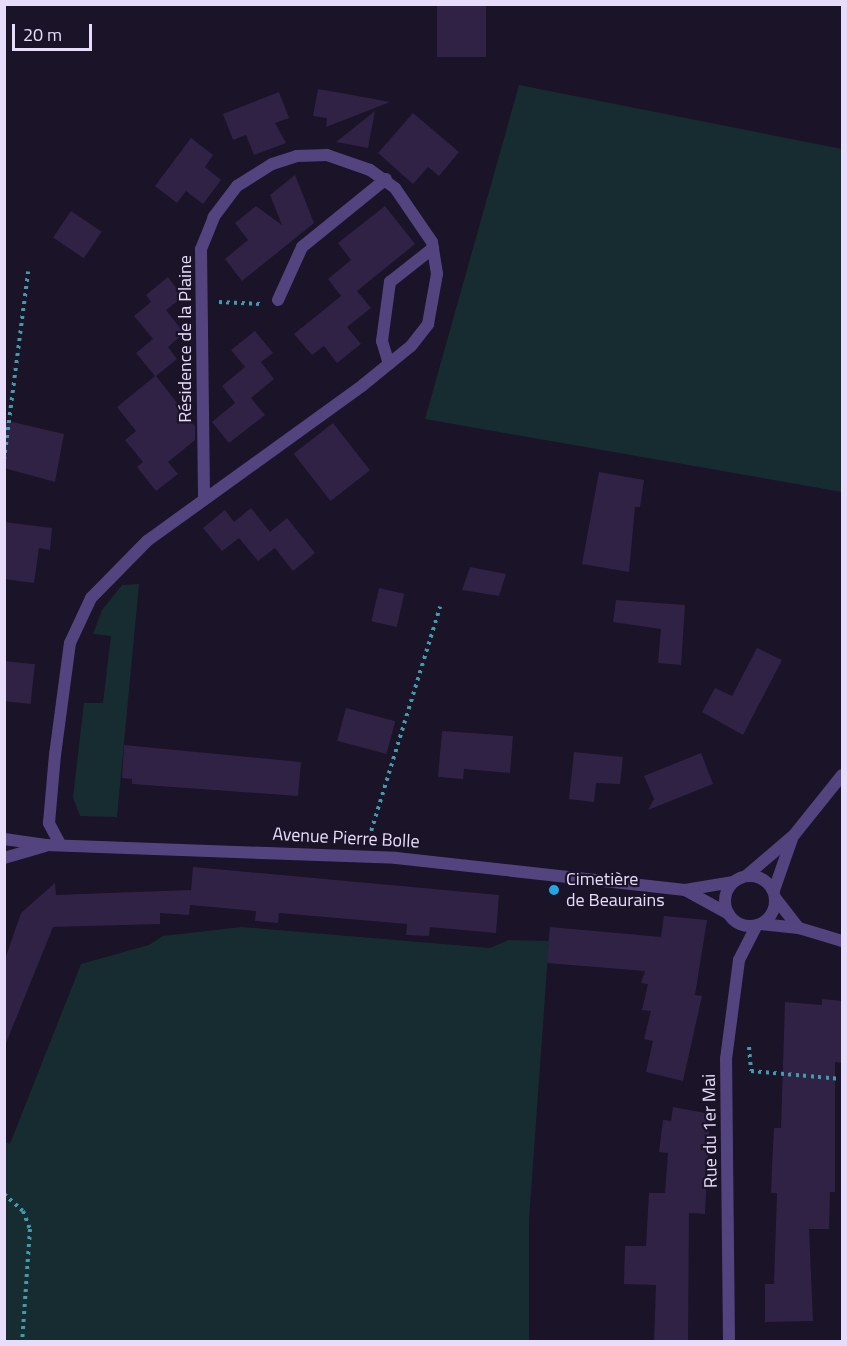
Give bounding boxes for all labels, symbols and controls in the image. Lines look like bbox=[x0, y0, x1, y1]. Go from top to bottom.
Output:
scale bar bbox=[15, 12, 94, 50]
text: 20 m bbox=[23, 21, 62, 48]
street label: Résidence de la Plaine bbox=[174, 255, 196, 423]
street label: Avenue Pierre Bolle bbox=[272, 823, 420, 853]
place label: Cimetière de Beaurains bbox=[566, 869, 665, 912]
marker: Cimetière de Beaurains bbox=[547, 883, 561, 897]
street label: Rue du 1er Mai bbox=[698, 1074, 722, 1188]

